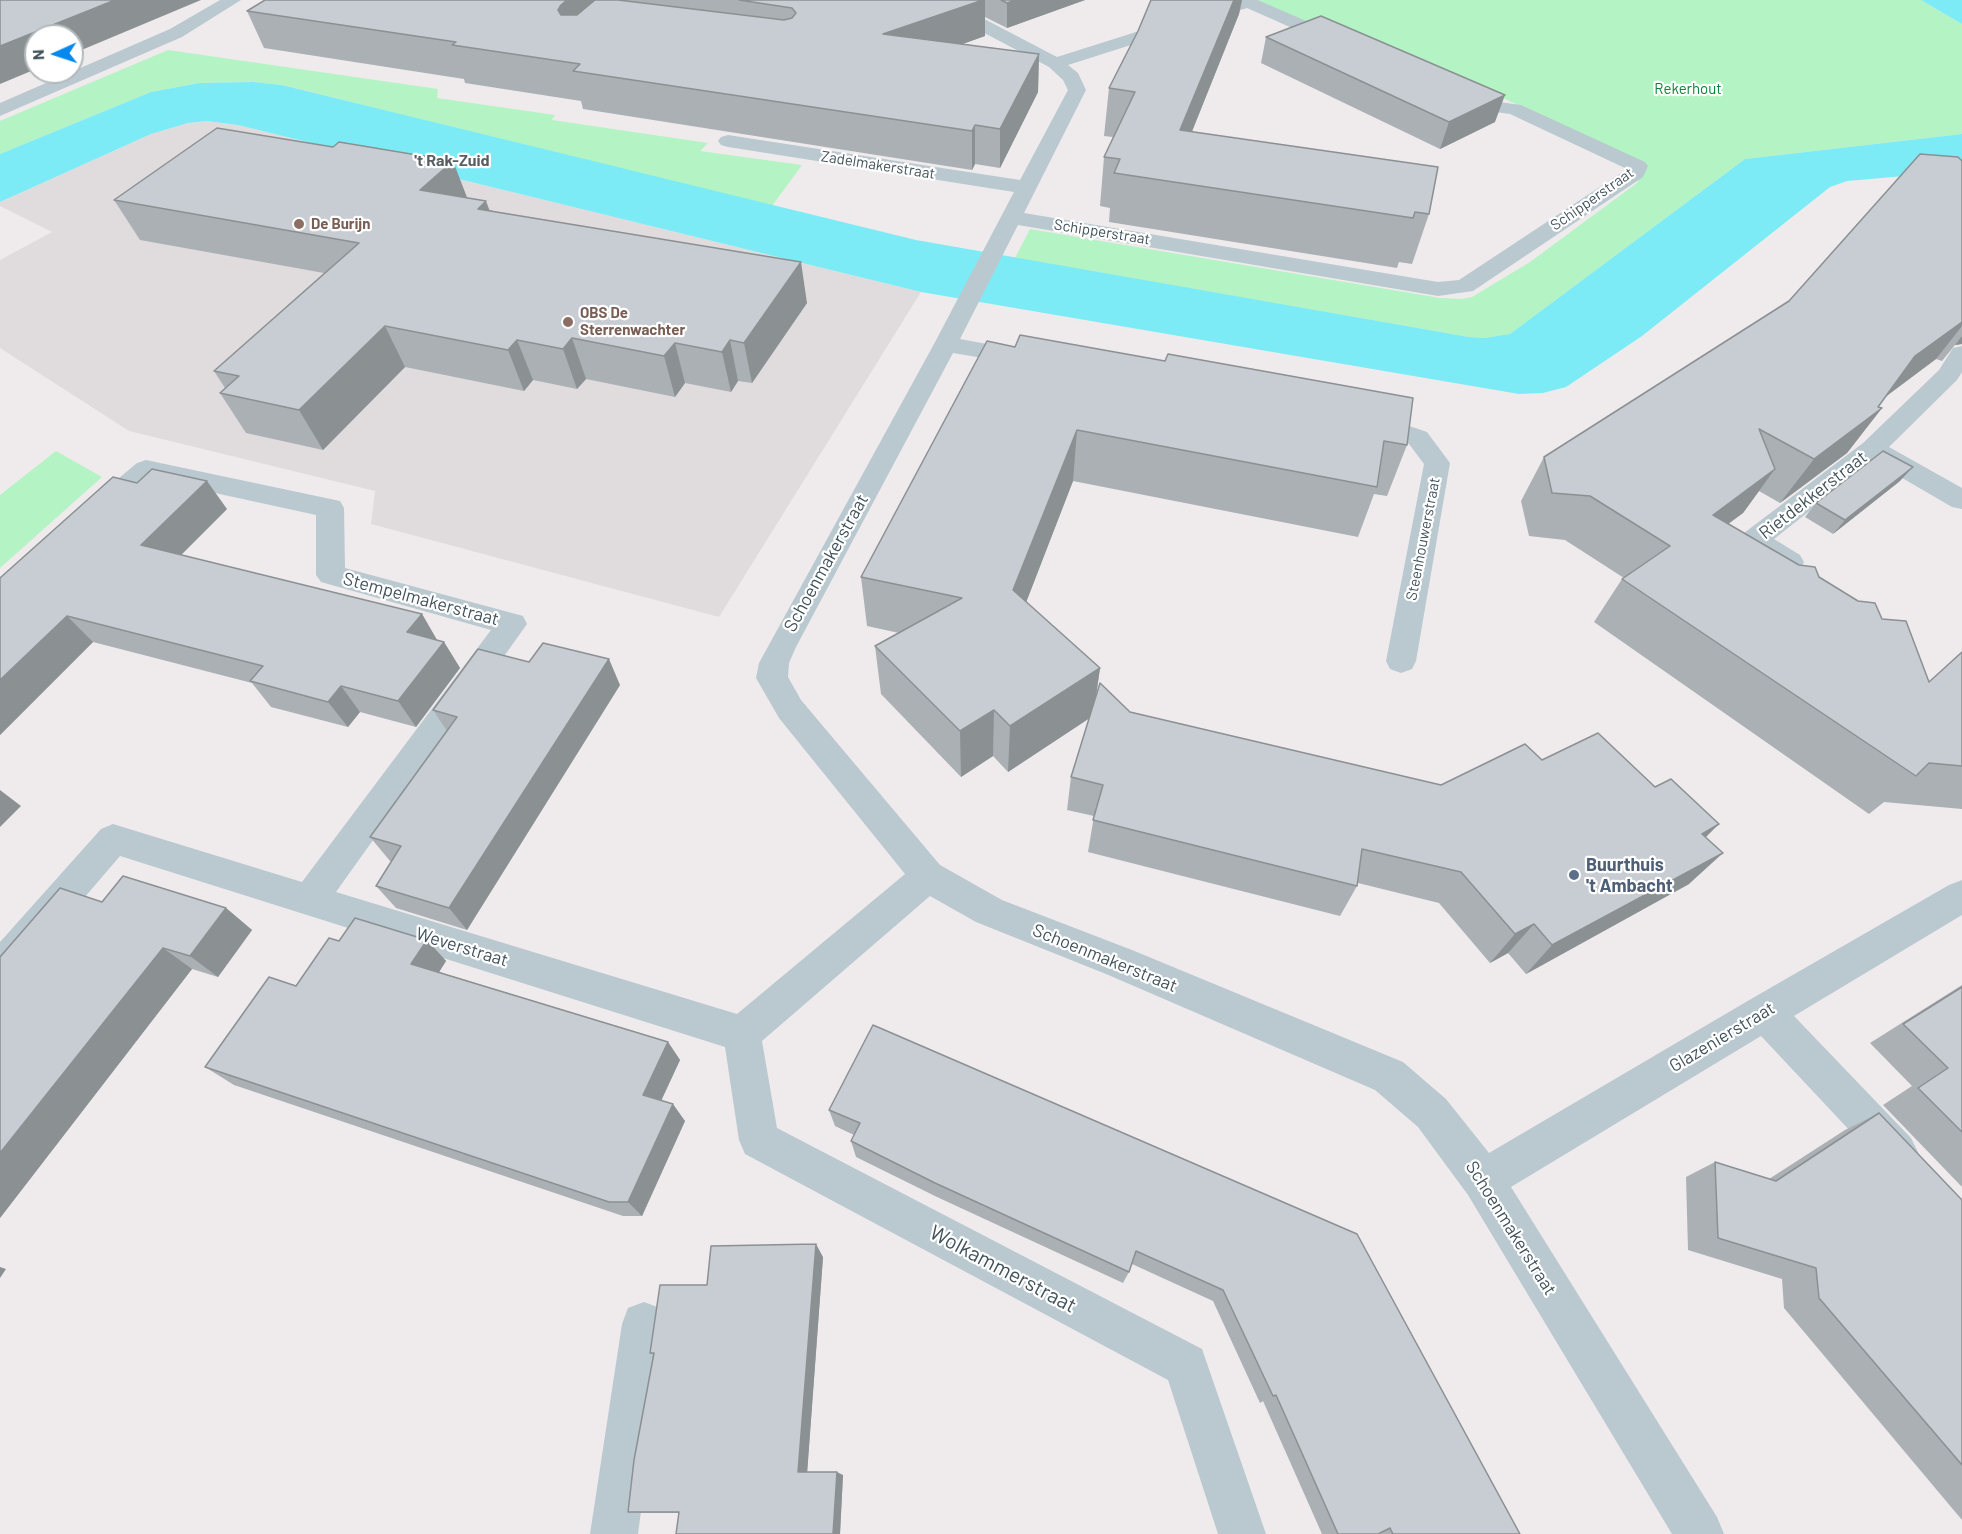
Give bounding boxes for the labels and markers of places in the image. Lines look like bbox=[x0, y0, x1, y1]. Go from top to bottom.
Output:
place label: De Burijn bbox=[311, 215, 370, 233]
marker: De Burijn bbox=[292, 217, 306, 231]
place label: OBS De Sterrenwachter bbox=[580, 304, 685, 339]
marker: OBS De Sterrenwachter bbox=[561, 315, 575, 329]
place label: Buurthuis 't Ambacht bbox=[1586, 854, 1673, 896]
marker: Buurthuis 't Ambacht bbox=[1567, 868, 1581, 882]

